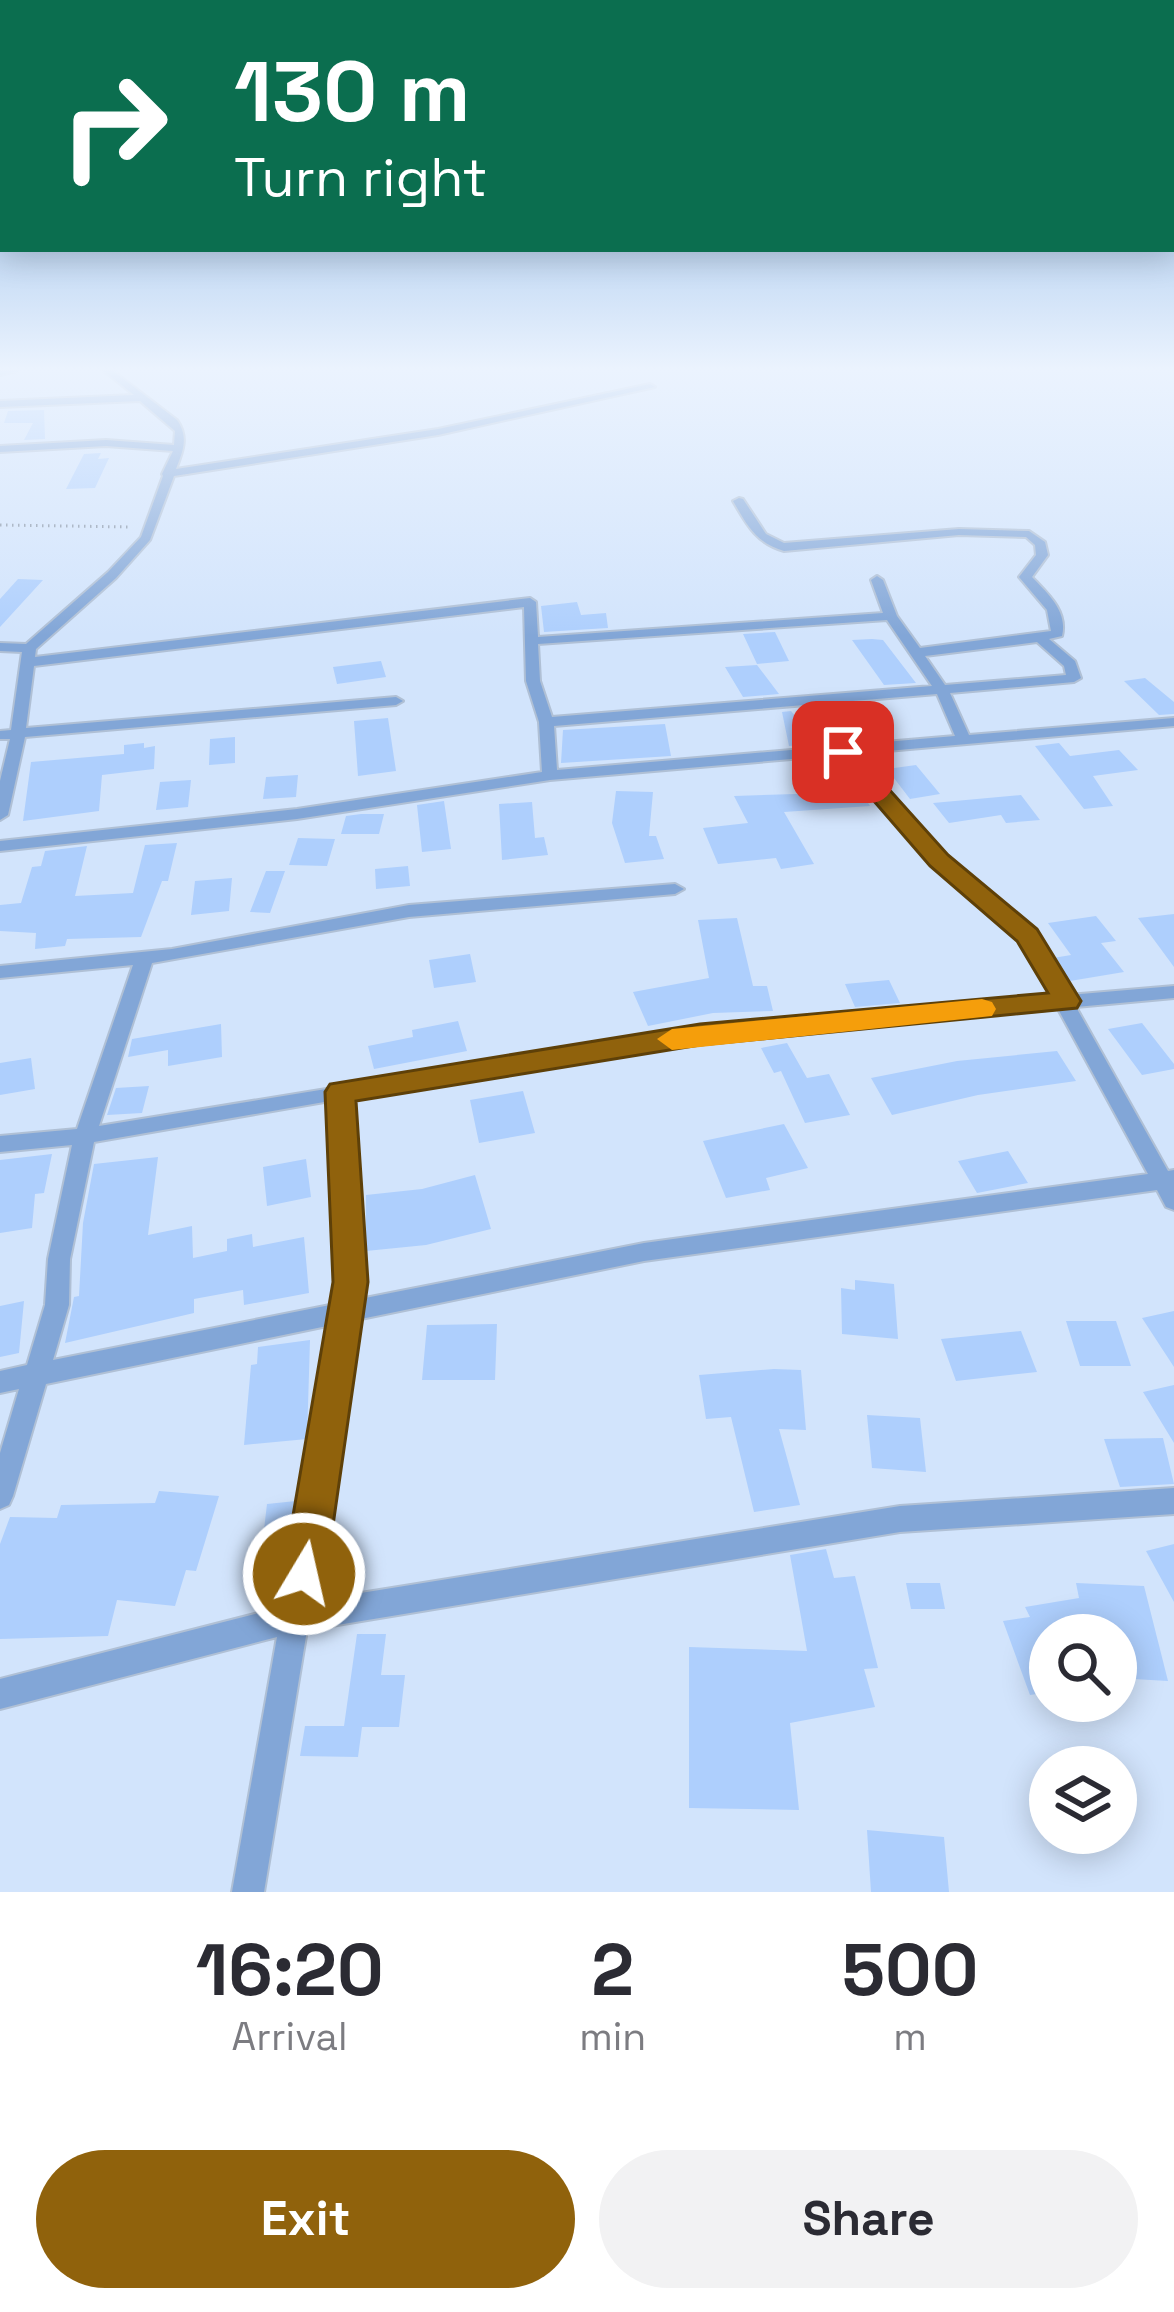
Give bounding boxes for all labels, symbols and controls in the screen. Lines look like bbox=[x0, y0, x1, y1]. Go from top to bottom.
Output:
text: 130 m bbox=[234, 38, 471, 146]
icon: right bbox=[36, 48, 192, 204]
text: Turn right bbox=[234, 143, 487, 212]
pin bbox=[792, 701, 894, 803]
icon: arrive bbox=[810, 719, 876, 785]
position arrow bbox=[241, 1511, 367, 1637]
map controls bbox=[1029, 1614, 1137, 1854]
button: search bbox=[1029, 1614, 1137, 1722]
button: layers bbox=[1029, 1746, 1137, 1854]
text: 16:20 bbox=[196, 1924, 384, 2016]
text: 2 bbox=[591, 1924, 634, 2016]
text: 500 bbox=[842, 1924, 978, 2016]
text: Arrival bbox=[232, 2012, 348, 2061]
text: min bbox=[579, 2012, 646, 2061]
text: m bbox=[893, 2012, 927, 2061]
button: Exit bbox=[36, 2150, 575, 2288]
button: Share bbox=[599, 2150, 1138, 2288]

